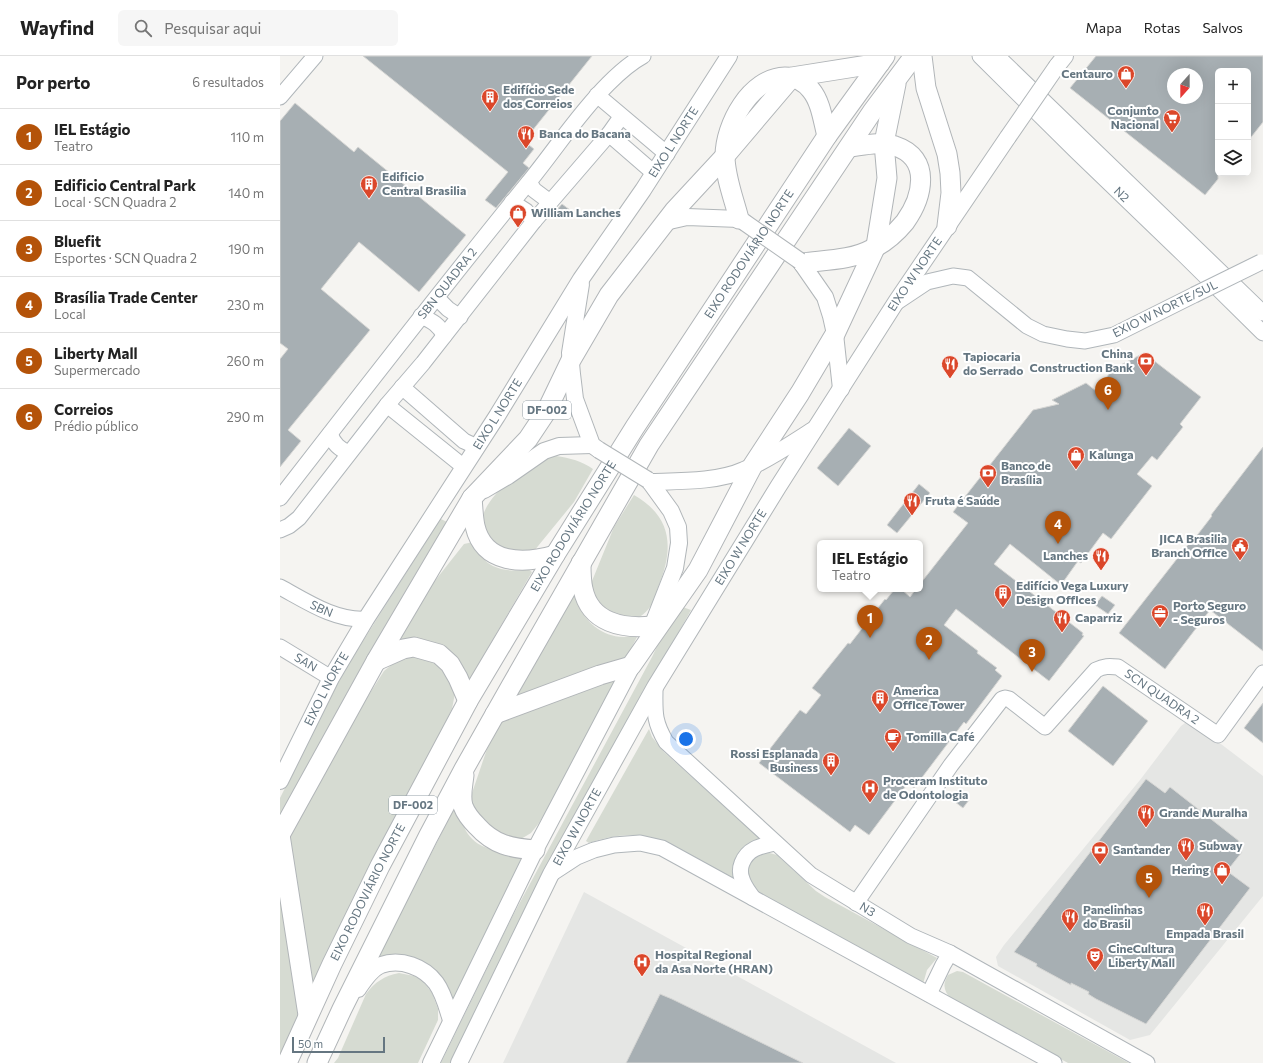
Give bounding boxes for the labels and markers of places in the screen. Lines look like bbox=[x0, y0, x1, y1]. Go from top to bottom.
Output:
shop icon: Centauro bbox=[1116, 64, 1136, 89]
place label: Centauro bbox=[1061, 66, 1113, 80]
place label: Edifício Sede dos Correios bbox=[503, 82, 574, 110]
building icon: Edifício Sede dos Correios bbox=[480, 87, 500, 112]
place label: Conjunto Nacional bbox=[1107, 103, 1159, 131]
supermarket icon: Conjunto Nacional bbox=[1162, 108, 1182, 133]
restaurant icon: Banca do Bacana bbox=[516, 124, 536, 149]
place label: Banca do Bacana bbox=[539, 126, 631, 140]
place label: Edificio Central Brasilia bbox=[382, 169, 466, 197]
building icon: Edificio Central Brasilia bbox=[359, 174, 379, 199]
shop icon: William Lanches bbox=[508, 203, 528, 228]
place label: William Lanches bbox=[531, 205, 621, 219]
place label: China Construction Bank bbox=[1030, 346, 1133, 374]
place label: Tapiocaria do Serrado bbox=[963, 349, 1023, 377]
bank icon: China Construction Bank bbox=[1136, 351, 1156, 376]
restaurant icon: Tapiocaria do Serrado bbox=[940, 354, 960, 379]
pin: 6 bbox=[1095, 377, 1121, 410]
shop icon: Kalunga bbox=[1066, 445, 1086, 470]
place label: Kalunga bbox=[1089, 447, 1134, 461]
place label: Banco de Brasília bbox=[1001, 458, 1051, 486]
bank icon: Banco de Brasília bbox=[978, 463, 998, 488]
restaurant icon: Fruta é Saúde bbox=[902, 491, 922, 516]
place label: Fruta é Saúde bbox=[925, 493, 1000, 507]
pin: 4 bbox=[1045, 511, 1071, 544]
place label: JICA Brasilia Branch Office bbox=[1151, 531, 1227, 559]
public building icon: JICA Brasilia Branch Office bbox=[1230, 536, 1250, 561]
restaurant icon: Lanches bbox=[1091, 546, 1111, 571]
place label: Lanches bbox=[1043, 548, 1088, 562]
place label: Edifício Vega Luxury Design Offices bbox=[1016, 578, 1129, 606]
building icon: Edifício Vega Luxury Design Offices bbox=[993, 583, 1013, 608]
place label: Porto Seguro - Seguros bbox=[1173, 598, 1246, 626]
office icon: Porto Seguro - Seguros bbox=[1150, 603, 1170, 628]
pin: 1 bbox=[857, 605, 883, 638]
restaurant icon: Caparriz bbox=[1052, 608, 1072, 633]
place label: Caparriz bbox=[1075, 610, 1122, 624]
pin: 2 bbox=[916, 627, 942, 660]
pin: 3 bbox=[1019, 639, 1045, 672]
place label: America Office Tower bbox=[893, 683, 965, 711]
building icon: America Office Tower bbox=[870, 688, 890, 713]
cafe icon: Tomilla Café bbox=[883, 727, 903, 752]
place label: Tomilla Café bbox=[906, 729, 975, 743]
place label: Rossi Esplanada Business bbox=[730, 746, 818, 774]
building icon: Rossi Esplanada Business bbox=[821, 751, 841, 776]
place label: Proceram Instituto de Odontologia bbox=[883, 773, 988, 801]
hospital icon: Proceram Instituto de Odontologia bbox=[860, 778, 880, 803]
restaurant icon: Grande Muralha bbox=[1136, 803, 1156, 828]
place label: Grande Muralha bbox=[1159, 805, 1248, 819]
restaurant icon: Subway bbox=[1176, 836, 1196, 861]
place label: Subway bbox=[1199, 838, 1243, 852]
bank icon: Santander bbox=[1090, 840, 1110, 865]
place label: Santander bbox=[1113, 842, 1170, 856]
shop icon: Hering bbox=[1212, 860, 1232, 885]
place label: Hering bbox=[1172, 862, 1209, 876]
pin: 5 bbox=[1136, 865, 1162, 898]
restaurant icon: Empada Brasil bbox=[1195, 901, 1215, 926]
place label: Panelinhas do Brasil bbox=[1083, 902, 1143, 930]
restaurant icon: Panelinhas do Brasil bbox=[1060, 907, 1080, 932]
place label: Empada Brasil bbox=[1166, 926, 1244, 940]
place label: CineCultura Liberty Mall bbox=[1108, 941, 1175, 969]
theatre icon: CineCultura Liberty Mall bbox=[1085, 946, 1105, 971]
place label: Hospital Regional da Asa Norte (HRAN) bbox=[655, 947, 773, 975]
hospital icon: Hospital Regional da Asa Norte (HRAN) bbox=[632, 952, 652, 977]

